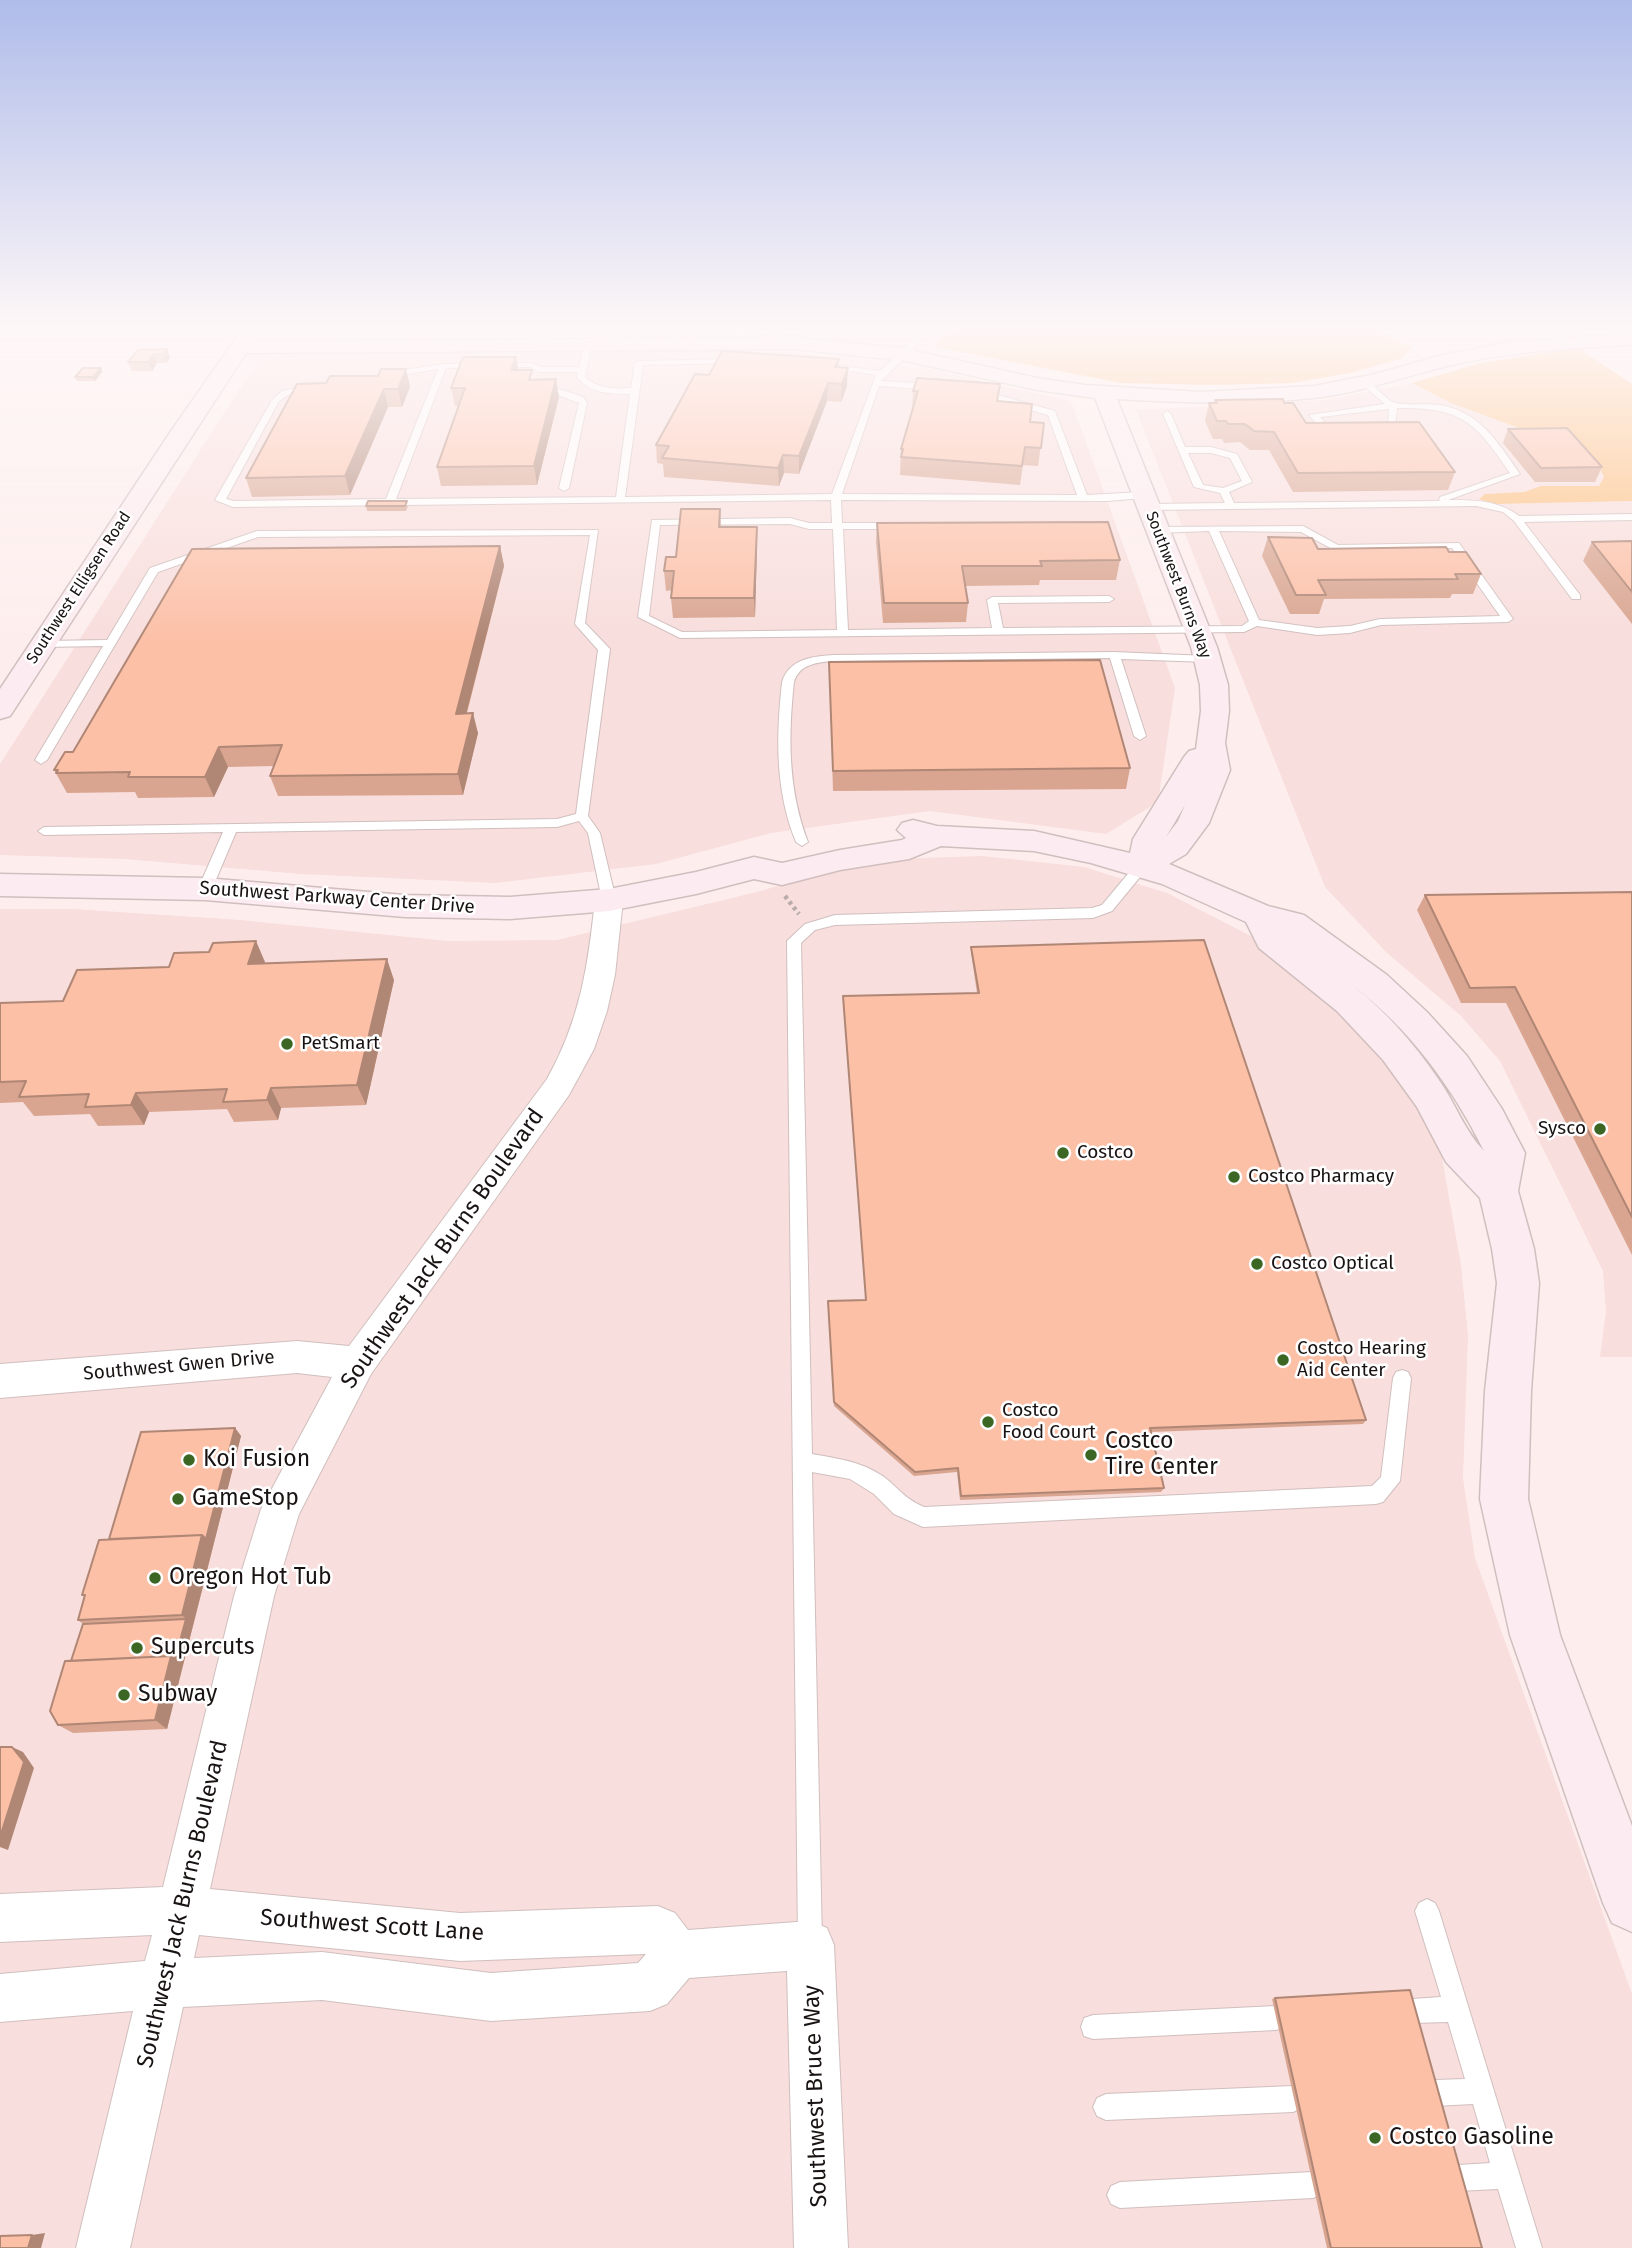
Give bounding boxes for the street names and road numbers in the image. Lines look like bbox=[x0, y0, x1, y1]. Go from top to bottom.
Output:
street label: Southwest Elligsen Road bbox=[23, 508, 135, 668]
street label: Southwest Burns Way bbox=[1141, 509, 1215, 661]
street label: Southwest Parkway Center Drive bbox=[199, 877, 475, 919]
street label: Southwest Jack Burns Boulevard bbox=[335, 1104, 551, 1394]
street label: Southwest Gwen Drive bbox=[82, 1346, 276, 1386]
street label: Southwest Jack Burns Boulevard bbox=[132, 1737, 234, 2071]
street label: Southwest Scott Lane bbox=[259, 1904, 485, 1948]
street label: Southwest Bruce Way bbox=[798, 1984, 834, 2208]

